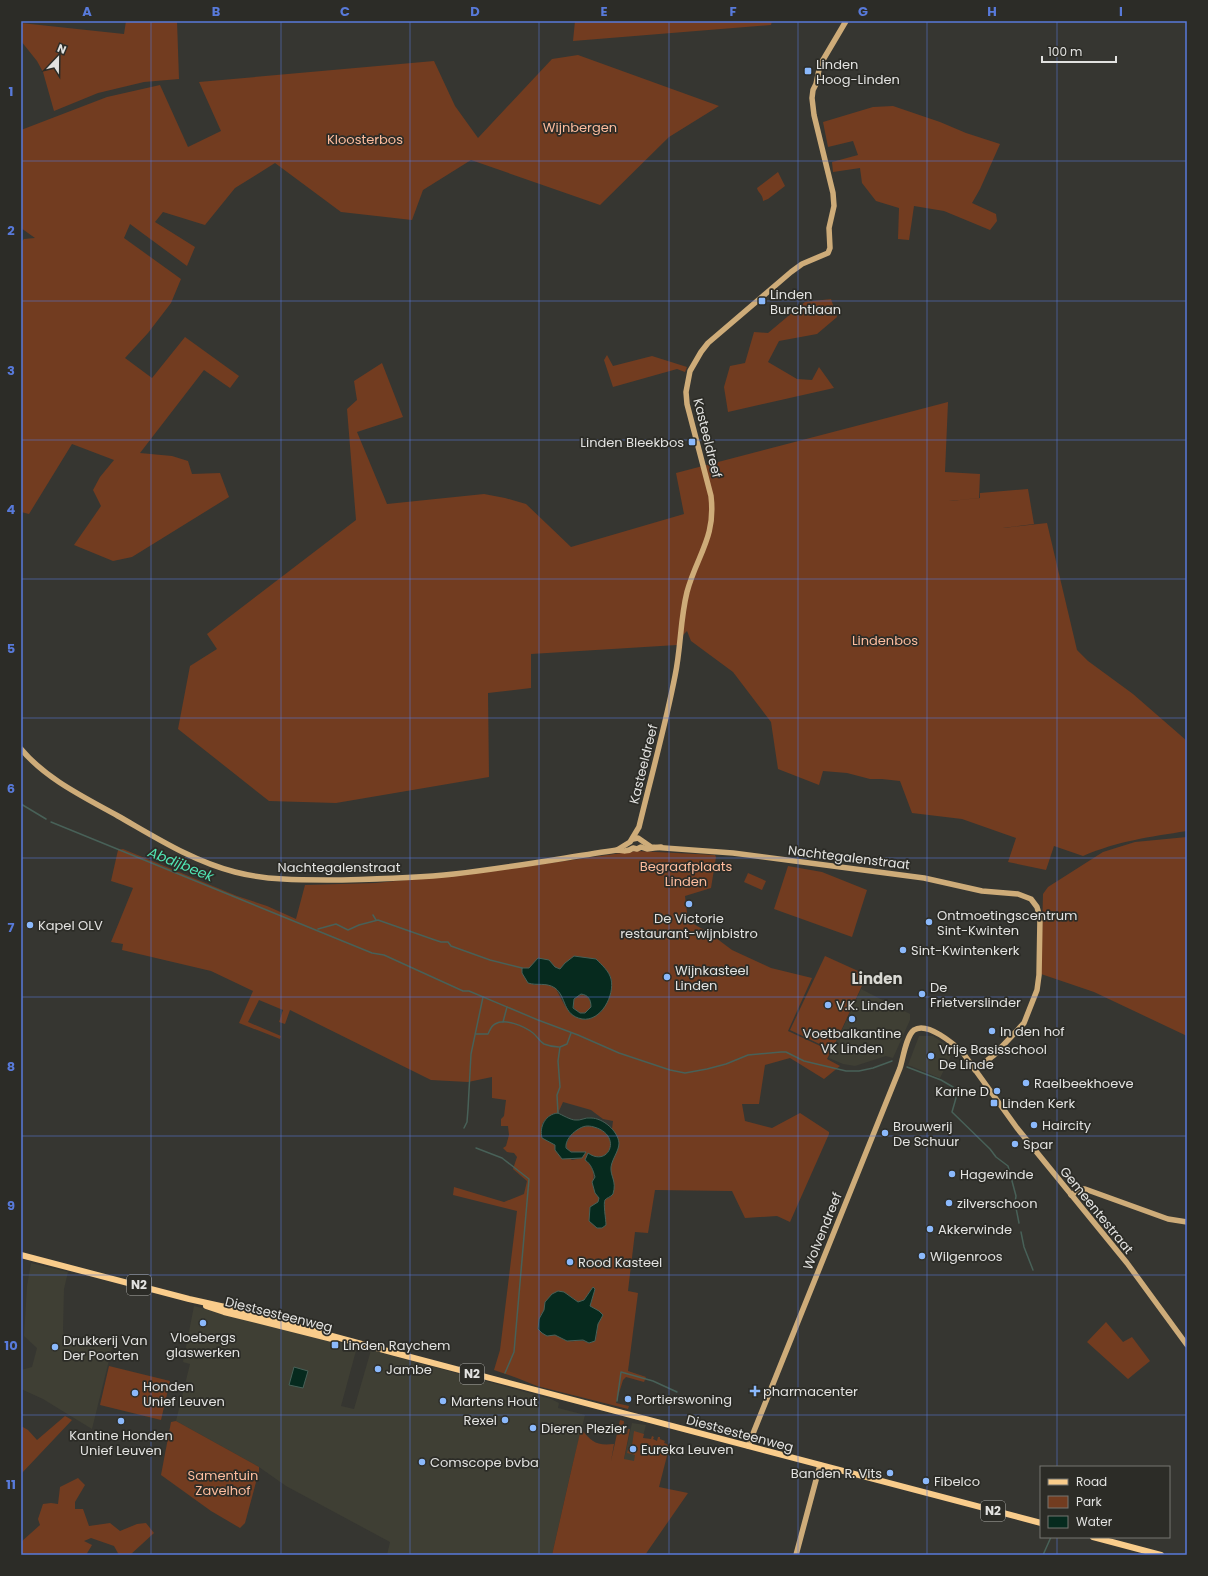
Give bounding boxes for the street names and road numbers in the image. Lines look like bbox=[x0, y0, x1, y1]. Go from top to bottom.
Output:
street label: Kasteeldreef bbox=[688, 396, 727, 480]
street label: Kasteeldreef bbox=[624, 722, 663, 806]
street label: Nachtegalenstraat bbox=[787, 841, 911, 874]
street label: Nachtegalenstraat bbox=[278, 858, 401, 877]
street label: Gemeentestraat bbox=[1055, 1163, 1138, 1258]
street label: Wolvendreef bbox=[798, 1190, 847, 1273]
road number: N2 bbox=[127, 1275, 151, 1295]
street label: Diestsesteenweg bbox=[223, 1292, 335, 1337]
road number: N2 bbox=[460, 1364, 484, 1384]
street label: Diestsesteenweg bbox=[684, 1410, 796, 1457]
road number: N2 bbox=[981, 1501, 1005, 1521]

